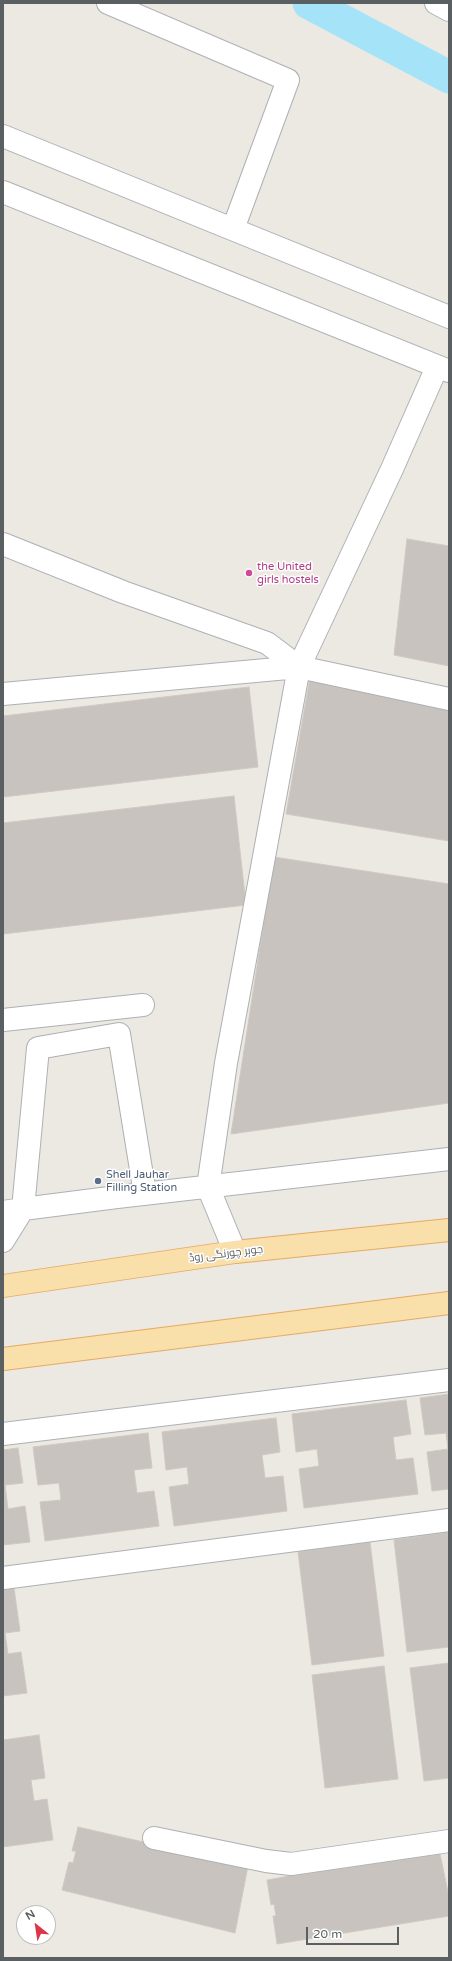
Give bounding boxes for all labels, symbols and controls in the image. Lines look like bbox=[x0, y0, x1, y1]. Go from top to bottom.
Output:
place label: the United girls hostels bbox=[257, 560, 319, 586]
marker: the United girls hostels bbox=[244, 568, 254, 578]
place label: Shell Jauhar Filling Station bbox=[106, 1168, 177, 1194]
marker: Shell Jauhar Filling Station bbox=[93, 1176, 103, 1186]
street label: جوہر چورنگی روڈ bbox=[188, 1243, 264, 1265]
north arrow bbox=[16, 1905, 56, 1945]
text: N bbox=[23, 1907, 37, 1923]
scale bar bbox=[308, 1919, 401, 1945]
text: 20 m bbox=[313, 1927, 342, 1941]

